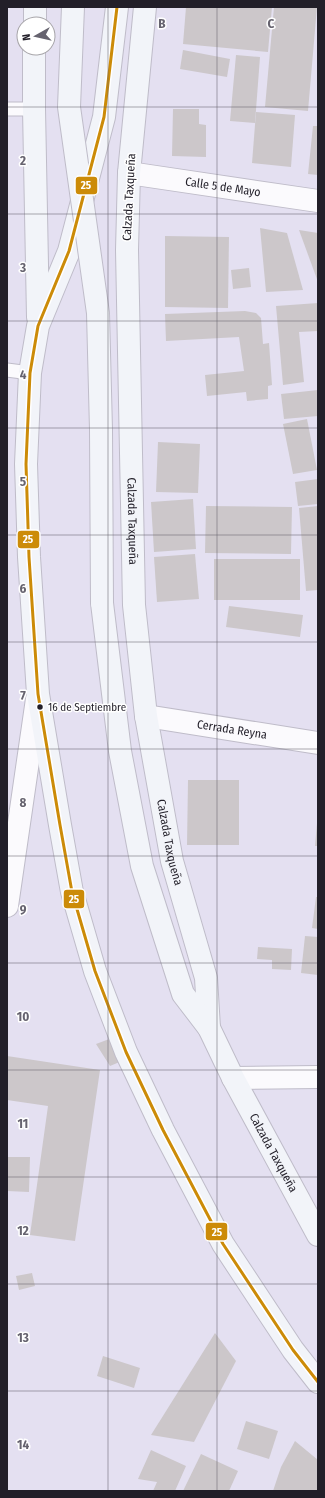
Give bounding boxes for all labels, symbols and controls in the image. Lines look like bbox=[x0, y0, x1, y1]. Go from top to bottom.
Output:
north arrow bbox=[16, 16, 56, 56]
text: B bbox=[158, 16, 166, 31]
text: C bbox=[268, 16, 275, 31]
text: N bbox=[20, 33, 33, 41]
text: 2 bbox=[19, 153, 26, 168]
street label: Calzada Taxqueña bbox=[120, 153, 138, 241]
street label: Calle 5 de Mayo bbox=[184, 174, 262, 199]
line badge: 25 bbox=[75, 176, 98, 195]
text: 25 bbox=[80, 179, 92, 192]
text: 3 bbox=[19, 260, 26, 275]
text: 4 bbox=[20, 367, 27, 382]
text: 5 bbox=[20, 474, 26, 489]
street label: Calzada Taxqueña bbox=[124, 477, 140, 565]
line badge: 25 bbox=[17, 530, 40, 549]
text: 25 bbox=[22, 533, 34, 546]
text: 6 bbox=[20, 581, 27, 596]
text: 7 bbox=[20, 688, 26, 703]
place label: 16 de Septiembre bbox=[48, 701, 126, 714]
marker: 16 de Septiembre bbox=[35, 702, 45, 712]
street label: Cerrada Reyna bbox=[196, 717, 268, 742]
text: 8 bbox=[20, 795, 27, 810]
street label: Calzada Taxqueña bbox=[154, 798, 186, 887]
line badge: 25 bbox=[63, 889, 85, 909]
text: 25 bbox=[68, 893, 80, 906]
text: 9 bbox=[20, 902, 27, 917]
text: 10 bbox=[17, 1009, 29, 1024]
street label: Calzada Taxqueña bbox=[247, 1111, 301, 1195]
text: 11 bbox=[18, 1116, 28, 1131]
line badge: 25 bbox=[205, 1222, 228, 1241]
text: 12 bbox=[17, 1223, 29, 1238]
text: 25 bbox=[211, 1226, 223, 1239]
text: 13 bbox=[17, 1330, 29, 1345]
text: 14 bbox=[17, 1437, 29, 1452]

